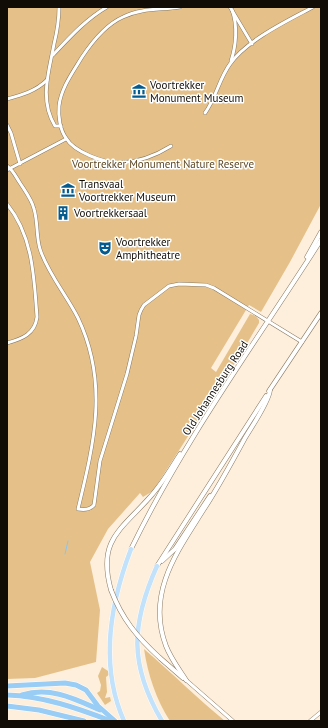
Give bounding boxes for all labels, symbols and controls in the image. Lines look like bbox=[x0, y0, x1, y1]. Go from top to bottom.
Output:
place label: Voortrekker Monument Museum bbox=[149, 78, 244, 105]
museum icon: Voortrekker Monument Museum bbox=[131, 83, 147, 99]
park label: Voortrekker Monument Nature Reserve bbox=[71, 157, 254, 171]
place label: Transvaal Voortrekker Museum bbox=[78, 177, 176, 204]
museum icon: Transvaal Voortrekker Museum bbox=[60, 182, 76, 198]
building icon: Voortrekkersaal bbox=[55, 205, 71, 221]
place label: Voortrekkersaal bbox=[73, 206, 148, 220]
place label: Voortrekker Amphitheatre bbox=[115, 235, 181, 262]
theatre icon: Voortrekker Amphitheatre bbox=[97, 240, 113, 256]
street label: Old Johannesburg Road bbox=[179, 338, 251, 438]

